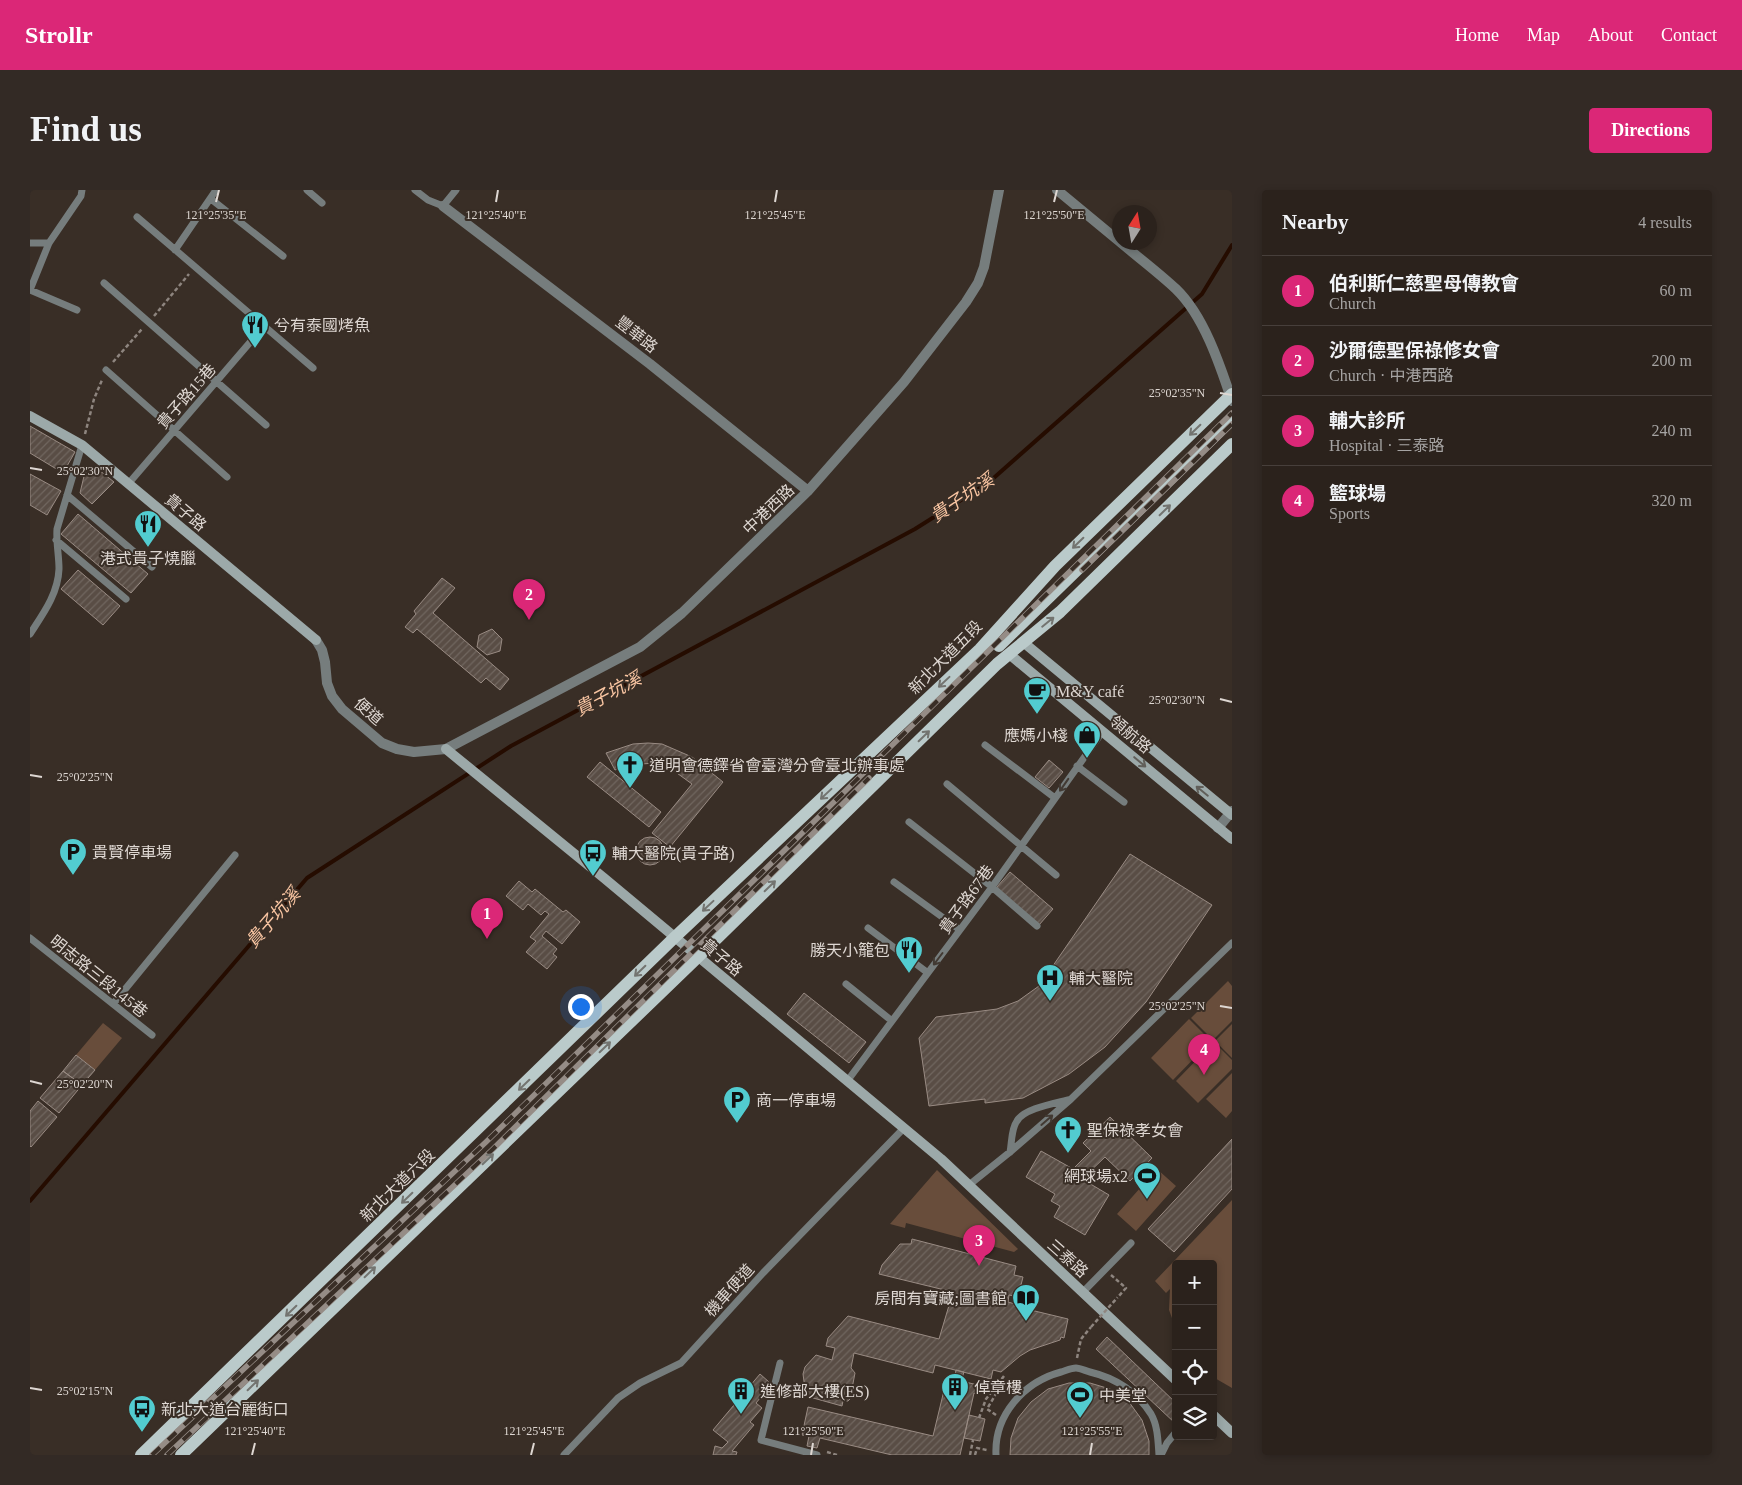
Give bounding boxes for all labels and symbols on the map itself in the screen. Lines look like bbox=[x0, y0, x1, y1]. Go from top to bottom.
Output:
north arrow bbox=[1112, 205, 1157, 250]
text: 121°25'35"E bbox=[185, 208, 247, 222]
text: 121°25'40"E bbox=[465, 208, 527, 222]
text: 121°25'45"E bbox=[744, 208, 806, 222]
text: 121°25'50"E bbox=[1023, 208, 1085, 222]
restaurant icon: 兮有泰國烤魚 bbox=[240, 310, 270, 349]
street label: 豐華路 bbox=[613, 313, 661, 356]
place label: 兮有泰國烤魚 bbox=[274, 316, 370, 334]
street label: 貴子路15巷 bbox=[154, 361, 219, 432]
text: 25°02'35"N bbox=[1149, 386, 1206, 400]
one-way arrow bbox=[1189, 424, 1201, 436]
text: 25°02'30"N bbox=[57, 464, 114, 478]
water label: 貴子坑溪 bbox=[927, 468, 1000, 526]
street label: 中港西路 bbox=[739, 481, 797, 538]
street label: 貴子路 bbox=[162, 490, 210, 534]
one-way arrow bbox=[1159, 504, 1171, 516]
restaurant icon: 港式貴子燒臘 bbox=[133, 509, 163, 548]
one-way arrow bbox=[1072, 537, 1084, 549]
place label: 港式貴子燒臘 bbox=[100, 550, 196, 567]
pin: 2 bbox=[513, 579, 545, 620]
street label: 新北大道五段 bbox=[905, 617, 985, 697]
one-way arrow bbox=[1041, 617, 1054, 628]
water label: 貴子坑溪 bbox=[572, 667, 647, 720]
one-way arrow bbox=[938, 676, 951, 688]
cafe icon: M&Y café bbox=[1022, 676, 1052, 715]
place label: M&Y café bbox=[1056, 683, 1124, 700]
text: 25°02'30"N bbox=[1149, 693, 1206, 707]
street label: 便道 bbox=[351, 694, 386, 728]
street label: 領航路 bbox=[1107, 712, 1155, 756]
shop icon: 應媽小棧 bbox=[1072, 720, 1102, 759]
place label: 應媽小棧 bbox=[1004, 727, 1068, 744]
one-way arrow bbox=[918, 730, 930, 742]
church icon: 道明會德鐸省會臺灣分會臺北辦事處 bbox=[615, 750, 645, 789]
one-way arrow bbox=[1133, 756, 1146, 767]
place label: 道明會德鐸省會臺灣分會臺北辦事處 bbox=[649, 757, 905, 774]
text: 25°02'25"N bbox=[57, 770, 114, 784]
one-way arrow bbox=[1059, 778, 1069, 792]
one-way arrow bbox=[1196, 785, 1209, 796]
one-way arrow bbox=[820, 788, 833, 800]
parking icon: 貴賢停車場 bbox=[58, 837, 88, 876]
bus stop icon: 輔大醫院(貴子路) bbox=[578, 838, 608, 877]
place label: 貴賢停車場 bbox=[92, 844, 172, 861]
place label: 輔大醫院(貴子路) bbox=[612, 845, 735, 863]
street label: 貴子路67巷 bbox=[936, 862, 997, 937]
one-way arrow bbox=[764, 880, 777, 892]
water label: 貴子坑溪 bbox=[242, 882, 306, 952]
pin: 1 bbox=[471, 898, 503, 939]
one-way arrow bbox=[702, 900, 715, 912]
street label: 明志路三段145巷 bbox=[47, 932, 151, 1021]
street label: 貴子路 bbox=[698, 935, 746, 979]
restaurant icon: 勝天小籠包 bbox=[894, 935, 924, 974]
place label: 勝天小籠包 bbox=[810, 941, 890, 959]
one-way arrow bbox=[933, 952, 944, 965]
hospital icon: 輔大醫院 bbox=[1035, 963, 1065, 1002]
one-way arrow bbox=[634, 965, 646, 977]
place label: 輔大醫院 bbox=[1069, 970, 1133, 987]
your location bbox=[568, 994, 594, 1020]
text: 25°02'25"N bbox=[1149, 999, 1206, 1013]
pin: 4 bbox=[1188, 1034, 1220, 1075]
one-way arrow bbox=[598, 1041, 611, 1053]
text: 25°02'20"N bbox=[57, 1077, 114, 1091]
one-way arrow bbox=[517, 1079, 530, 1091]
parking icon: 商一停車場 bbox=[722, 1085, 752, 1124]
place label: 商一停車場 bbox=[756, 1092, 836, 1109]
one-way arrow bbox=[1040, 1115, 1053, 1126]
church icon: 聖保祿孝女會 bbox=[1053, 1115, 1083, 1154]
place label: 聖保祿孝女會 bbox=[1087, 1122, 1183, 1139]
street label: 新北大道六段 bbox=[357, 1146, 438, 1225]
one-way arrow bbox=[481, 1153, 494, 1165]
sports icon: 網球場x2 bbox=[1132, 1161, 1162, 1200]
place label: 網球場x2 bbox=[1064, 1168, 1128, 1185]
one-way arrow bbox=[401, 1192, 413, 1204]
pin: 3 bbox=[963, 1225, 995, 1266]
street label: 三泰路 bbox=[1044, 1236, 1091, 1281]
street label: 機車便道 bbox=[702, 1261, 757, 1320]
one-way arrow bbox=[364, 1266, 377, 1278]
library icon: 房間有寶藏;圖書館 bbox=[1011, 1283, 1041, 1322]
place label: 房間有寶藏;圖書館 bbox=[875, 1289, 1007, 1307]
one-way arrow bbox=[284, 1305, 297, 1317]
building icon: 倬章樓 bbox=[940, 1372, 970, 1411]
building icon: 進修部大樓(ES) bbox=[726, 1376, 756, 1415]
one-way arrow bbox=[247, 1379, 260, 1391]
place label: 倬章樓 bbox=[974, 1379, 1022, 1396]
sports icon: 中美堂 bbox=[1065, 1380, 1095, 1419]
place label: 進修部大樓(ES) bbox=[760, 1383, 869, 1401]
text: 25°02'15"N bbox=[57, 1384, 114, 1398]
place label: 中美堂 bbox=[1099, 1387, 1147, 1404]
bus stop icon: 新北大道台麗街口 bbox=[127, 1394, 157, 1433]
place label: 新北大道台麗街口 bbox=[161, 1401, 289, 1418]
text: 121°25'40"E bbox=[224, 1424, 286, 1438]
text: 121°25'45"E bbox=[503, 1424, 565, 1438]
text: 121°25'50"E bbox=[782, 1424, 844, 1438]
text: 121°25'55"E bbox=[1061, 1424, 1123, 1438]

